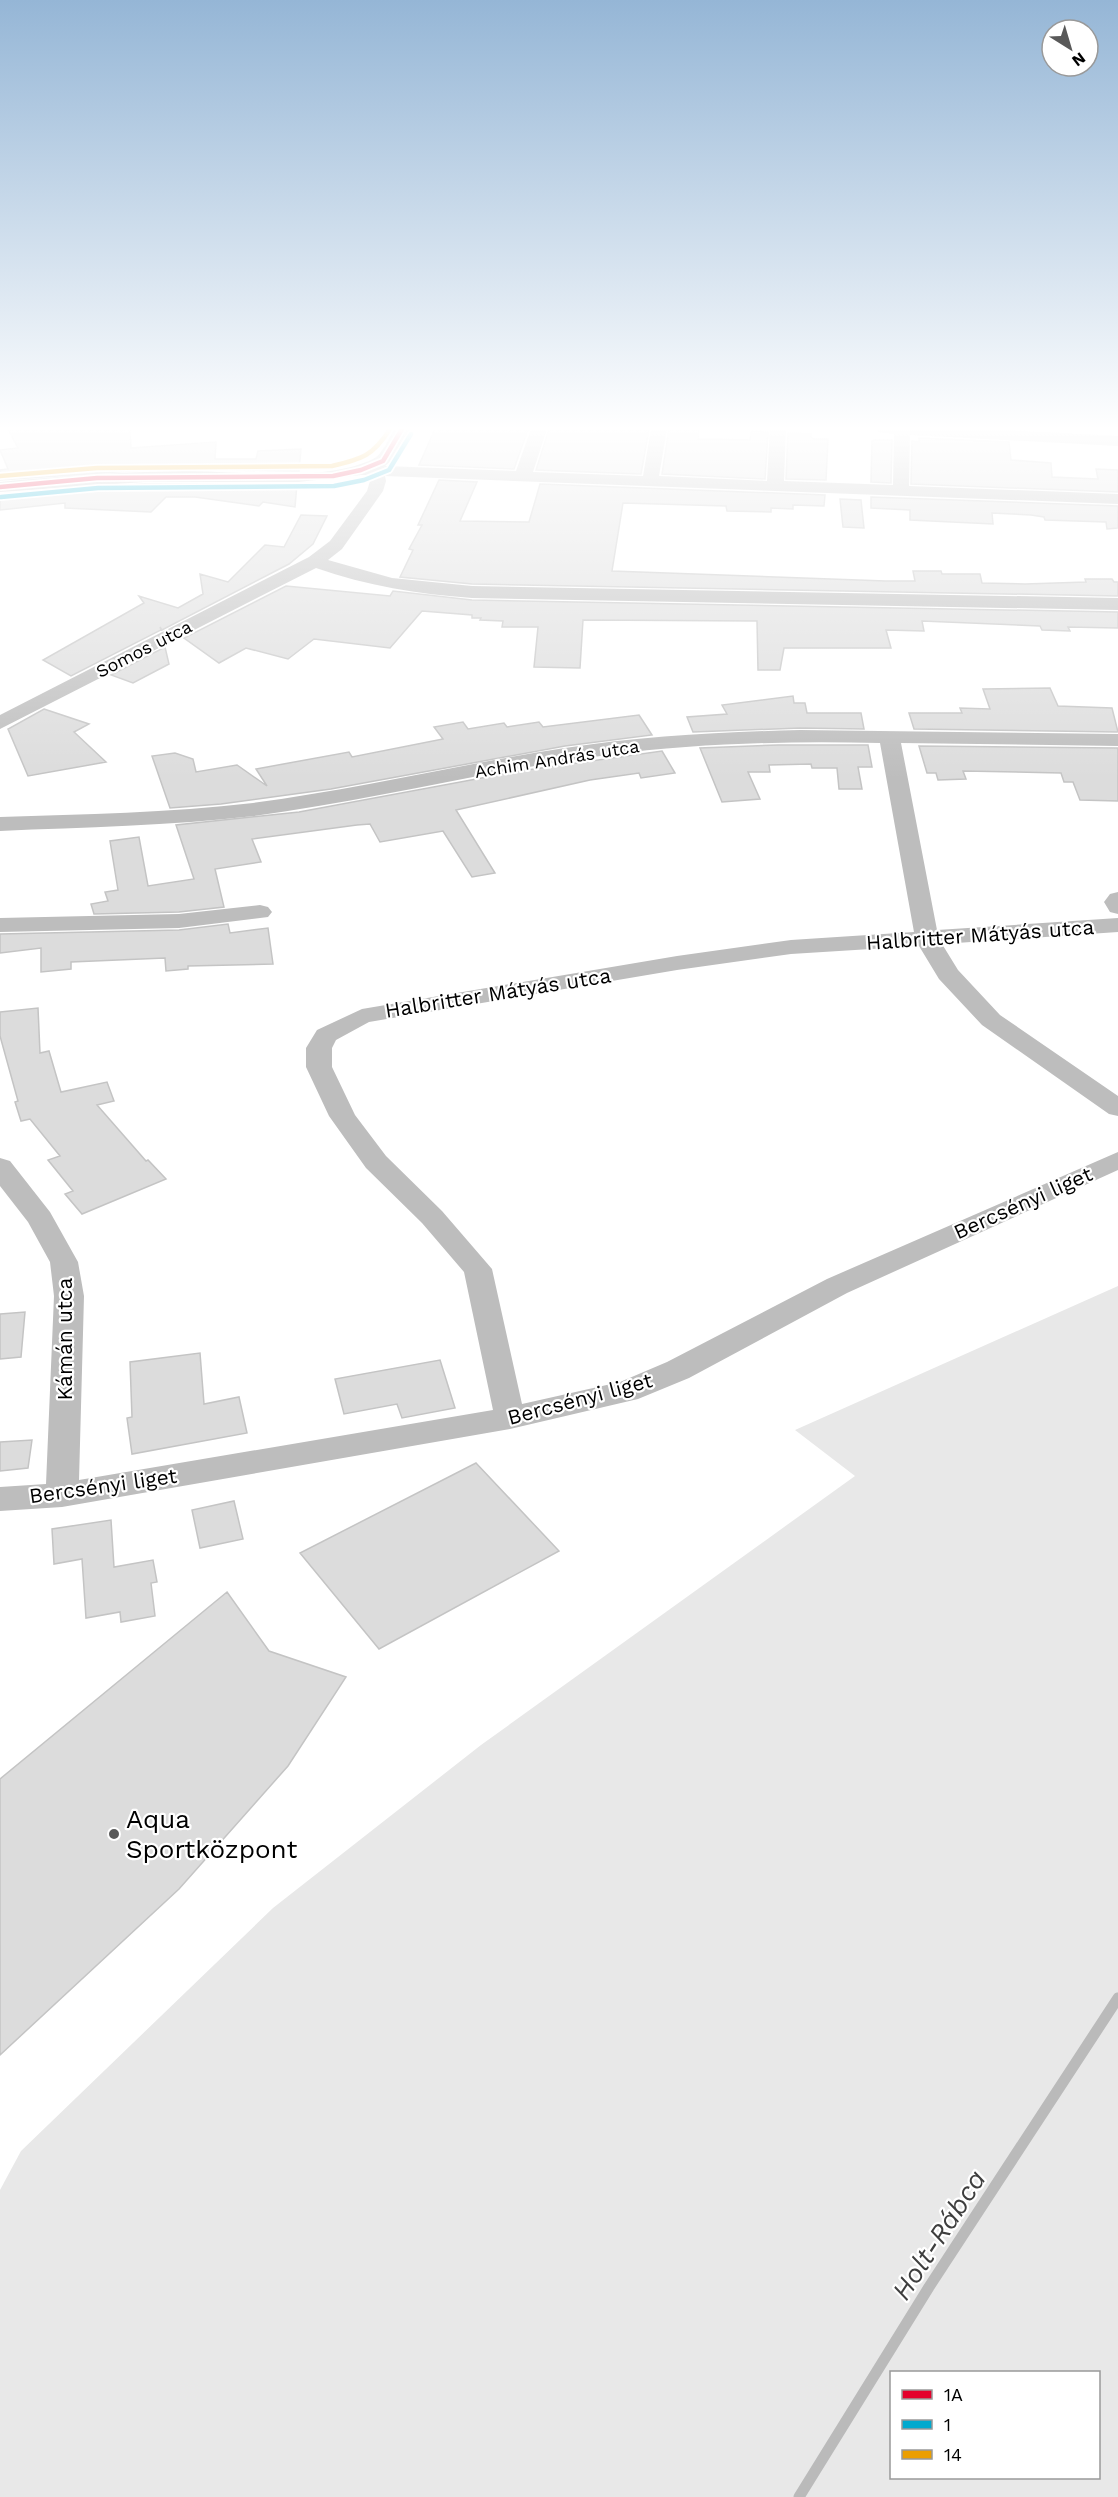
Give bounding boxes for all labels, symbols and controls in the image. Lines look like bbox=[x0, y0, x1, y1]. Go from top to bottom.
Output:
north arrow bbox=[1040, 18, 1100, 78]
text: N bbox=[1068, 48, 1089, 71]
street label: Somos utca bbox=[92, 615, 195, 682]
street label: Achim András utca bbox=[473, 735, 641, 782]
street label: Halbritter Mátyás utca bbox=[865, 914, 1095, 955]
street label: Halbritter Mátyás utca bbox=[383, 962, 613, 1023]
street label: Bercsényi liget bbox=[950, 1161, 1096, 1244]
street label: Kámán utca bbox=[52, 1277, 77, 1400]
street label: Bercsényi liget bbox=[505, 1367, 655, 1430]
street label: Bercsényi liget bbox=[27, 1463, 179, 1508]
place label: Aqua Sportközpont bbox=[126, 1804, 298, 1864]
marker: Aqua Sportközpont bbox=[107, 1827, 121, 1841]
water label: Holt-Rábca bbox=[885, 2164, 993, 2306]
legend bbox=[890, 2371, 1100, 2479]
text: 1A bbox=[944, 2384, 963, 2405]
text: 1 bbox=[944, 2414, 951, 2435]
text: 14 bbox=[944, 2444, 962, 2465]

